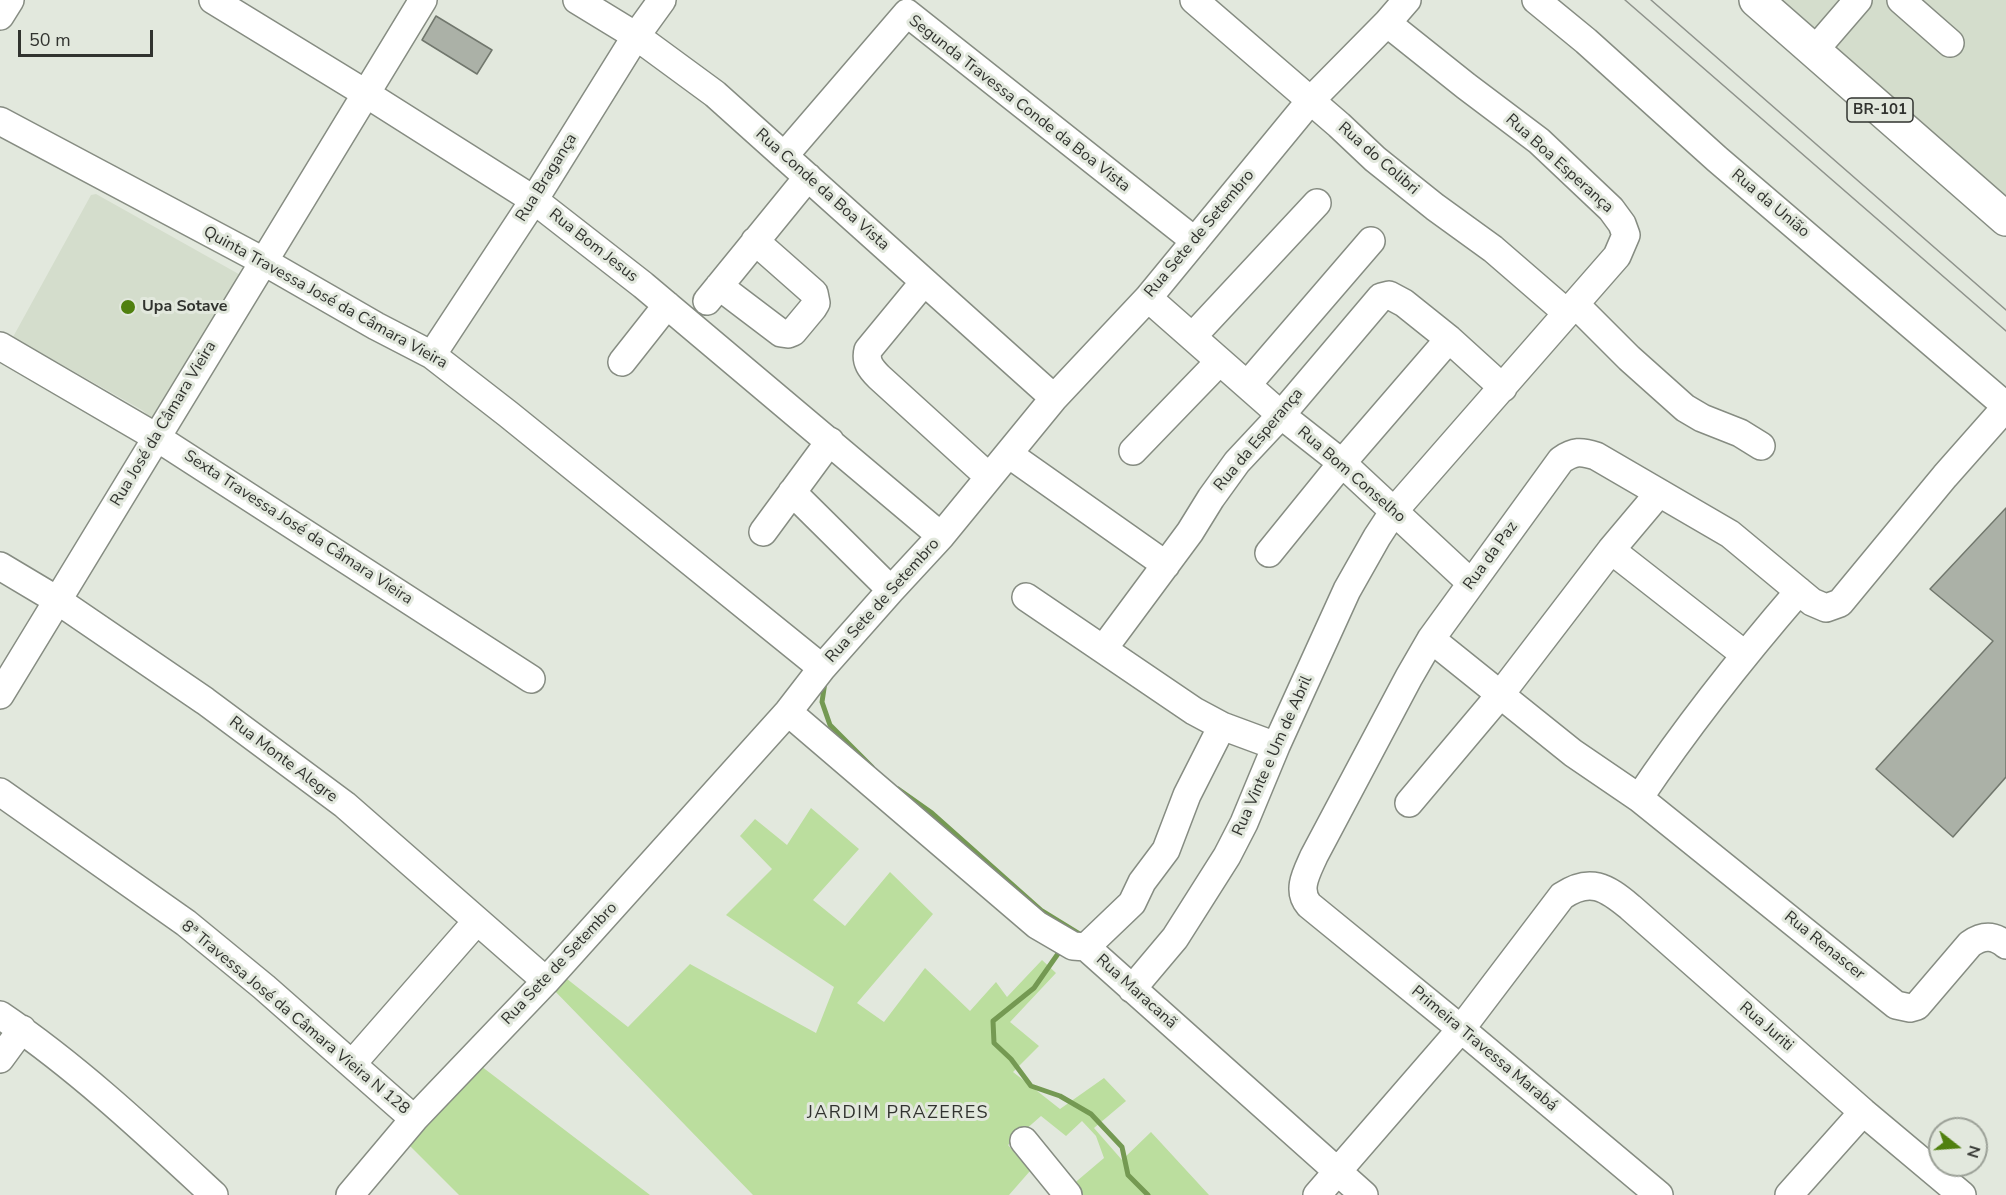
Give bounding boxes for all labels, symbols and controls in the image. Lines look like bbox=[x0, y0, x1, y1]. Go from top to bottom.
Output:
street label: Segunda Travessa Conde da Boa Vista bbox=[905, 12, 1133, 196]
scale bar bbox=[21, 18, 156, 56]
text: 50 m bbox=[29, 28, 71, 52]
road number: BR-101 bbox=[1847, 98, 1913, 122]
street label: Rua Boa Esperança bbox=[1501, 111, 1617, 217]
street label: Rua do Colibri bbox=[1334, 119, 1422, 199]
street label: Rua Conde da Boa Vista bbox=[751, 125, 893, 255]
street label: Rua Bragança bbox=[512, 131, 582, 225]
street label: Rua Sete de Setembro bbox=[1141, 166, 1259, 302]
street label: Rua da União bbox=[1727, 166, 1813, 242]
street label: Rua Bom Jesus bbox=[545, 205, 641, 287]
street label: Quinta Travessa José da Câmara Vieira bbox=[200, 223, 450, 373]
place label: Upa Sotave bbox=[142, 297, 227, 317]
marker: Upa Sotave bbox=[119, 298, 137, 316]
street label: Rua José da Câmara Vieira bbox=[107, 338, 221, 510]
street label: Rua da Esperança bbox=[1211, 385, 1307, 495]
street label: Rua Bom Conselho bbox=[1293, 423, 1409, 527]
street label: Sexta Travessa José da Câmara Vieira bbox=[180, 447, 416, 609]
street label: Rua da Paz bbox=[1460, 518, 1522, 594]
street label: Rua Sete de Setembro bbox=[822, 535, 944, 667]
street label: Rua Vinte e Um de Abril bbox=[1229, 673, 1317, 839]
street label: Rua Monte Alegre bbox=[225, 713, 341, 807]
street label: Rua Sete de Setembro bbox=[498, 899, 622, 1029]
street label: Rua Renascer bbox=[1780, 908, 1868, 984]
street label: 8ª Travessa José da Câmara Vieira N 128 bbox=[177, 917, 413, 1119]
street label: Rua Maracanã bbox=[1092, 951, 1180, 1033]
street label: Primeira Travessa Marabá bbox=[1407, 982, 1561, 1116]
street label: Rua Juriti bbox=[1735, 998, 1797, 1056]
district label: JARDIM PRAZERES bbox=[807, 1103, 989, 1125]
north arrow bbox=[1928, 1117, 1988, 1177]
text: N bbox=[1961, 1143, 1986, 1161]

